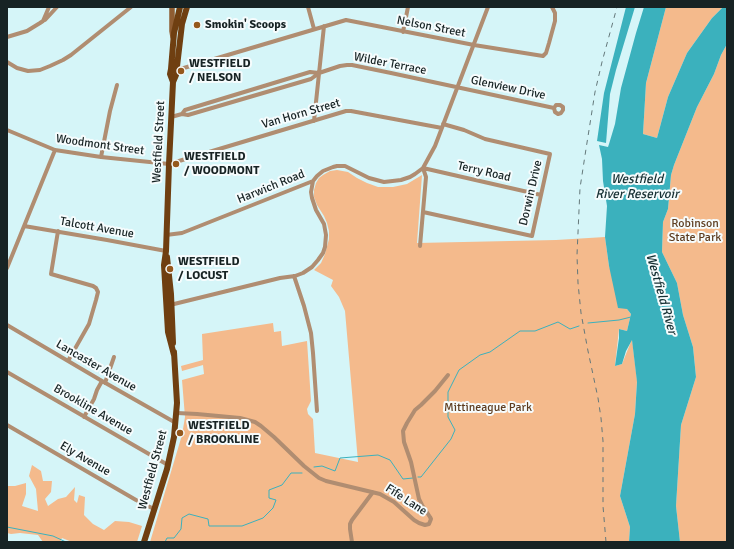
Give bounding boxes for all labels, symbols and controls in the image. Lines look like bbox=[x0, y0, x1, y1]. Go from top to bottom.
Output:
street label: Nelson Street bbox=[395, 13, 467, 41]
place label: Smokin' Scoops bbox=[205, 18, 286, 32]
marker: Smokin' Scoops bbox=[192, 20, 202, 30]
street label: Wilder Terrace bbox=[352, 50, 428, 78]
place label: WESTFIELD / NELSON bbox=[189, 57, 251, 85]
marker: WESTFIELD / NELSON bbox=[176, 66, 186, 76]
street label: Glenview Drive bbox=[469, 73, 547, 103]
street label: Van Horn Street bbox=[260, 96, 342, 132]
street label: Westfield Street bbox=[150, 101, 168, 183]
street label: Woodmont Street bbox=[55, 132, 145, 158]
place label: WESTFIELD / WOODMONT bbox=[184, 150, 259, 178]
marker: WESTFIELD / WOODMONT bbox=[171, 159, 181, 169]
street label: Terry Road bbox=[456, 159, 512, 185]
street label: Dorwin Drive bbox=[516, 159, 546, 227]
street label: Harwich Road bbox=[235, 167, 307, 207]
water label: Westfield River Reservoir bbox=[595, 172, 679, 203]
street label: Talcott Avenue bbox=[59, 214, 135, 242]
park label: Robinson State Park bbox=[669, 217, 721, 245]
water label: Westfield River bbox=[642, 252, 680, 336]
place label: WESTFIELD / LOCUST bbox=[178, 255, 240, 283]
marker: WESTFIELD / LOCUST bbox=[165, 264, 175, 274]
street label: Lancaster Avenue bbox=[53, 337, 139, 395]
street label: Brookline Avenue bbox=[51, 382, 135, 438]
park label: Mittineague Park bbox=[444, 401, 532, 415]
place label: WESTFIELD / BROOKLINE bbox=[188, 419, 259, 447]
street label: Westfield Street bbox=[135, 428, 171, 512]
marker: WESTFIELD / BROOKLINE bbox=[175, 428, 185, 438]
street label: Ely Avenue bbox=[57, 439, 113, 479]
street label: Fife Lane bbox=[382, 481, 430, 519]

